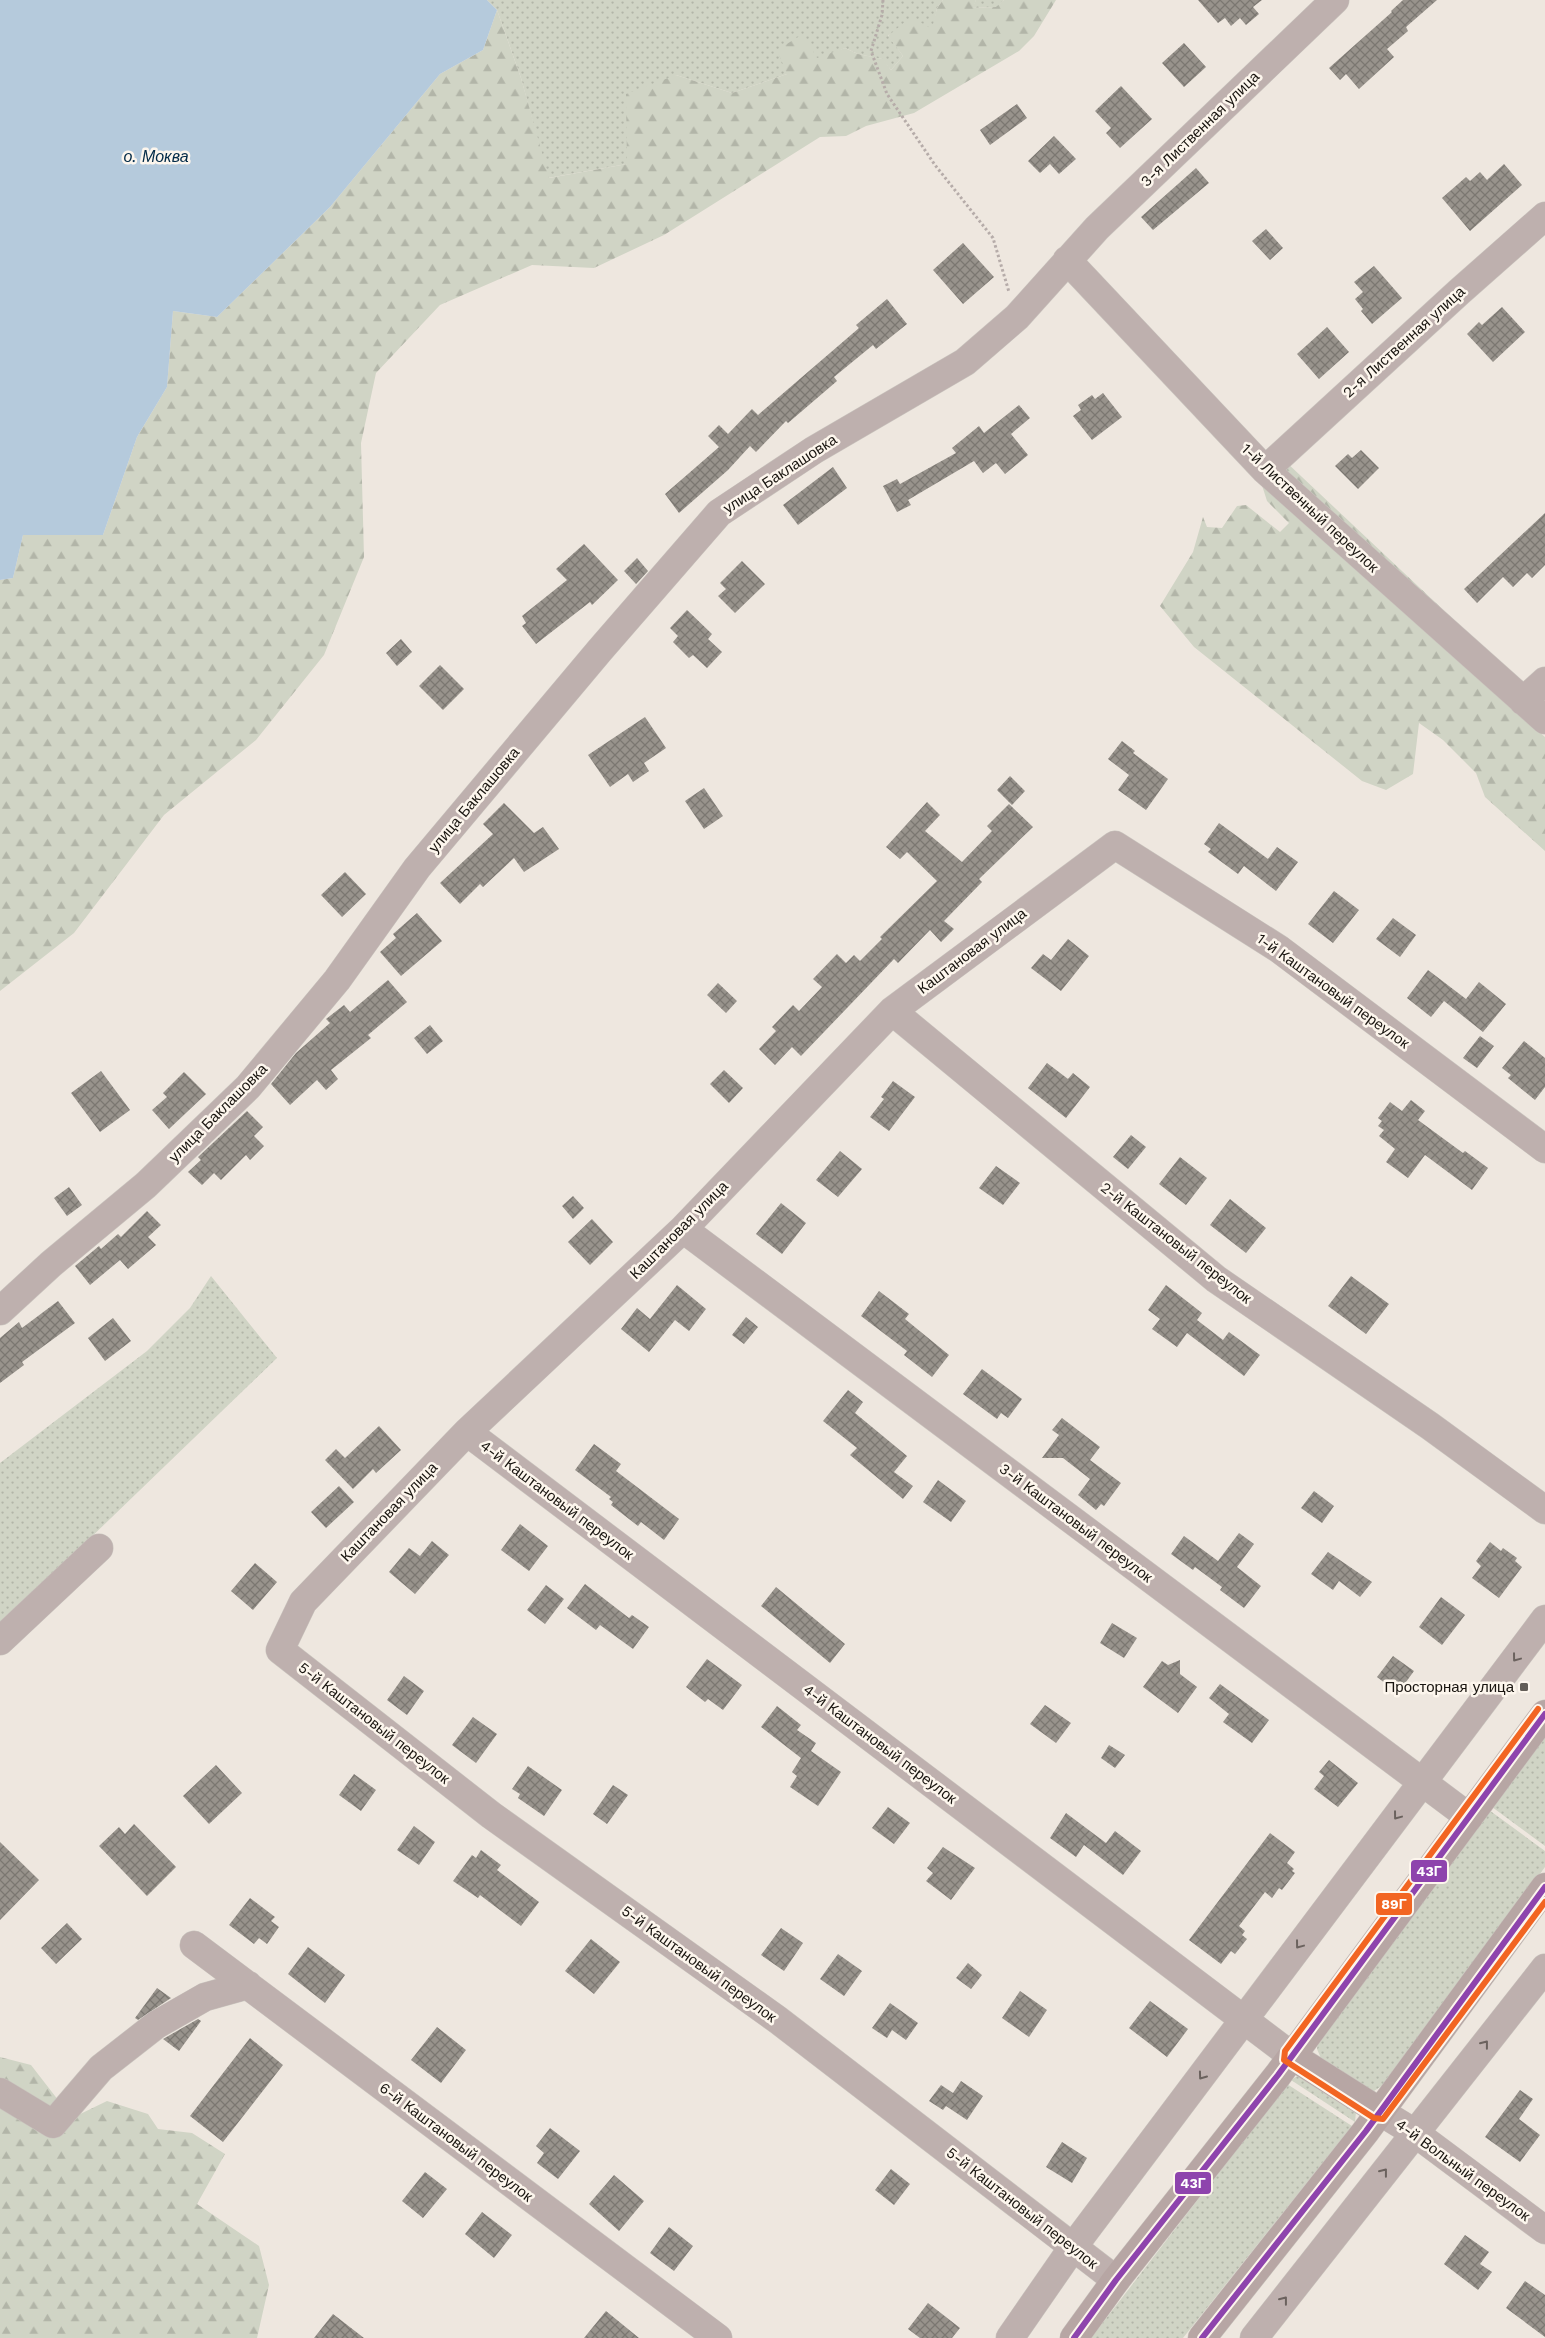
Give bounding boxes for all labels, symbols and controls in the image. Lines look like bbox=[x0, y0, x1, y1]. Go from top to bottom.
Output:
street label: 3-я Лиственная улица bbox=[1137, 67, 1263, 190]
water label: о. Моква bbox=[123, 147, 189, 166]
street label: 2-я Лиственная улица bbox=[1339, 282, 1469, 401]
street label: улица Баклашовка bbox=[720, 430, 841, 517]
street label: 1-й Лиственный переулок bbox=[1238, 440, 1382, 576]
street label: улица Баклашовка bbox=[425, 743, 524, 856]
street label: Каштановая улица bbox=[914, 904, 1030, 998]
street label: 1-й Каштановый переулок bbox=[1253, 930, 1413, 1053]
street label: улица Баклашовка bbox=[165, 1060, 271, 1166]
street label: Каштановая улица bbox=[626, 1177, 732, 1283]
street label: 2-й Каштановый переулок bbox=[1097, 1178, 1255, 1308]
street label: 4-й Каштановый переулок bbox=[477, 1436, 638, 1564]
street label: Каштановая улица bbox=[337, 1458, 442, 1566]
street label: 3-й Каштановый переулок bbox=[996, 1460, 1156, 1587]
one-way arrow bbox=[1513, 1652, 1521, 1661]
street label: 5-й Каштановый переулок bbox=[295, 1658, 454, 1788]
place label: Просторная улица bbox=[1385, 1678, 1515, 1696]
street label: 4-й Каштановый переулок bbox=[800, 1680, 961, 1808]
marker: Просторная улица bbox=[1518, 1681, 1530, 1693]
one-way arrow bbox=[1394, 1810, 1403, 1820]
line badge: 43Г bbox=[1410, 1859, 1448, 1883]
text: 43Г bbox=[1416, 1863, 1442, 1879]
line badge: 89Г bbox=[1375, 1892, 1413, 1916]
text: 89Г bbox=[1381, 1896, 1407, 1912]
street label: 5-й Каштановый переулок bbox=[618, 1902, 780, 2026]
one-way arrow bbox=[1296, 1939, 1305, 1949]
one-way arrow bbox=[1479, 2041, 1487, 2050]
one-way arrow bbox=[1199, 2070, 1208, 2080]
street label: 6-й Каштановый переулок bbox=[376, 2078, 537, 2206]
street label: 4-й Вольный переулок bbox=[1392, 2115, 1534, 2225]
street label: 5-й Каштановый переулок bbox=[943, 2143, 1102, 2273]
one-way arrow bbox=[1378, 2168, 1387, 2178]
line badge: 43Г bbox=[1174, 2171, 1212, 2195]
text: 43Г bbox=[1180, 2175, 1206, 2191]
one-way arrow bbox=[1278, 2297, 1286, 2306]

